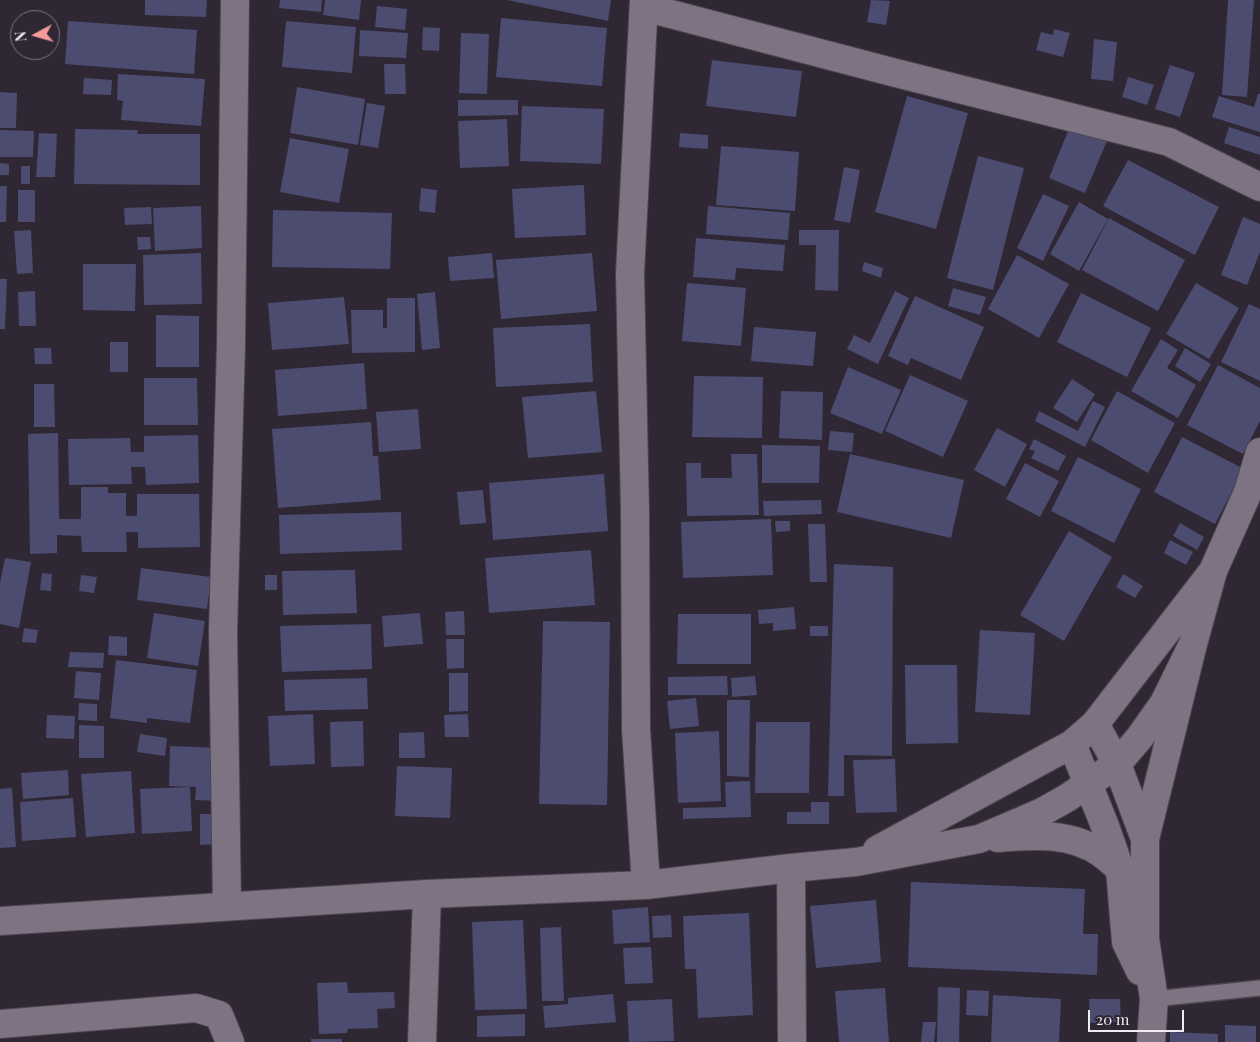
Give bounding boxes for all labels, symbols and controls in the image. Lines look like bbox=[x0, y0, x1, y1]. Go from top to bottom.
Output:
north arrow bbox=[10, 10, 60, 60]
text: N bbox=[11, 31, 31, 43]
scale bar bbox=[1090, 1000, 1186, 1032]
text: 20 m bbox=[1096, 1009, 1129, 1029]

